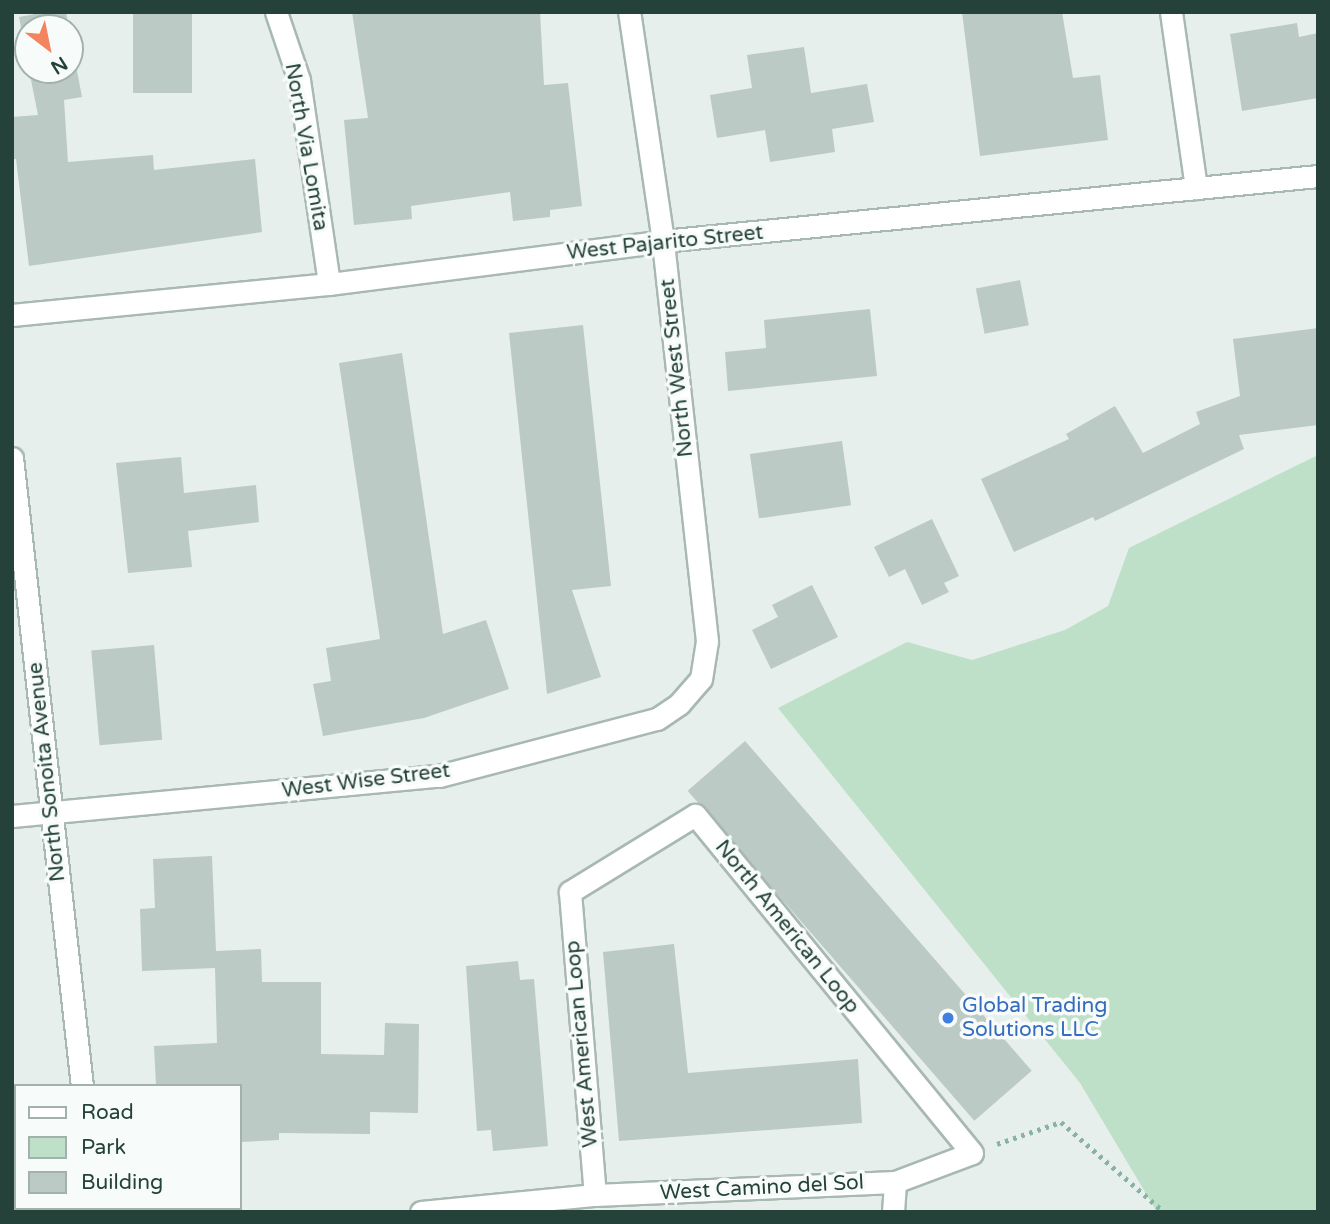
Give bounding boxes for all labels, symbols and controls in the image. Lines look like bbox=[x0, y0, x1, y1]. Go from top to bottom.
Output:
north arrow bbox=[14, 14, 84, 84]
text: N bbox=[47, 52, 71, 78]
street label: North Via Lomita bbox=[279, 61, 333, 233]
street label: West Pajarito Street bbox=[565, 220, 765, 266]
street label: North West Street bbox=[655, 278, 699, 458]
street label: North Sonoita Avenue bbox=[23, 661, 71, 883]
street label: West Wise Street bbox=[280, 758, 452, 804]
street label: North American Loop bbox=[709, 835, 865, 1019]
street label: West American Loop bbox=[560, 939, 604, 1149]
place label: Global Trading Solutions LLC bbox=[962, 993, 1108, 1043]
marker: Global Trading Solutions LLC bbox=[940, 1010, 956, 1026]
legend bbox=[14, 1084, 242, 1210]
text: Road bbox=[81, 1100, 134, 1125]
text: Park bbox=[81, 1135, 126, 1160]
text: Building bbox=[81, 1170, 163, 1195]
street label: West Camino del Sol bbox=[659, 1170, 865, 1206]

